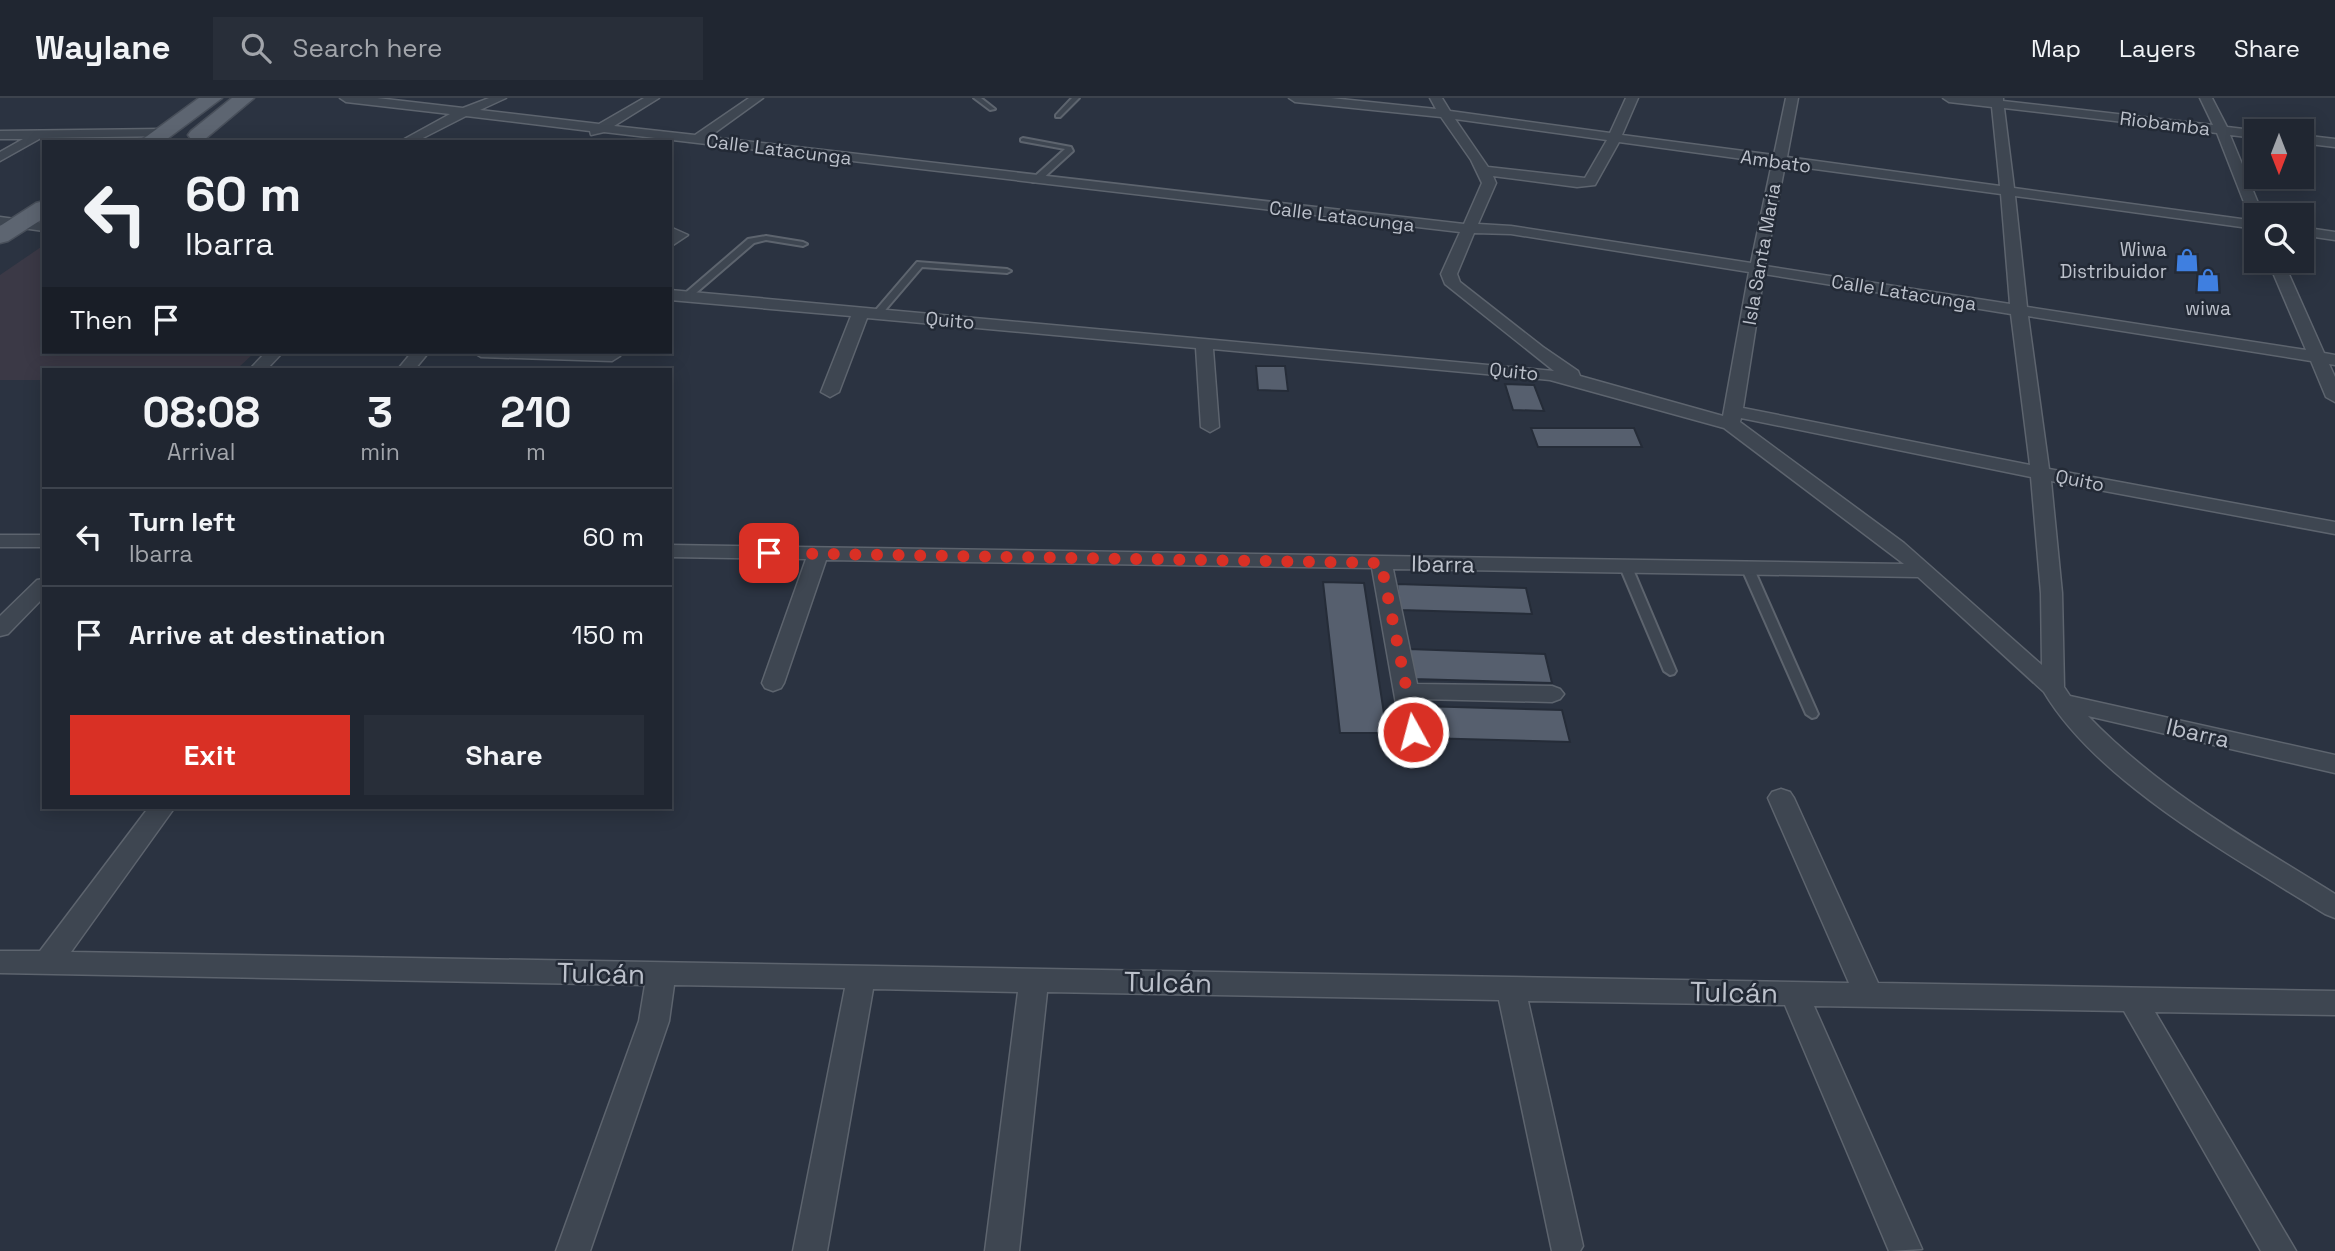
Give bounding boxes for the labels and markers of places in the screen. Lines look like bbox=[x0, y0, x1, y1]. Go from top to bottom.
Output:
place label: Wiwa Distribuidor bbox=[2060, 237, 2167, 284]
shop icon: Wiwa Distribuidor bbox=[2173, 246, 2201, 274]
shop icon: wiwa bbox=[2194, 266, 2222, 294]
place label: wiwa bbox=[2185, 296, 2231, 321]
pin bbox=[739, 523, 799, 583]

